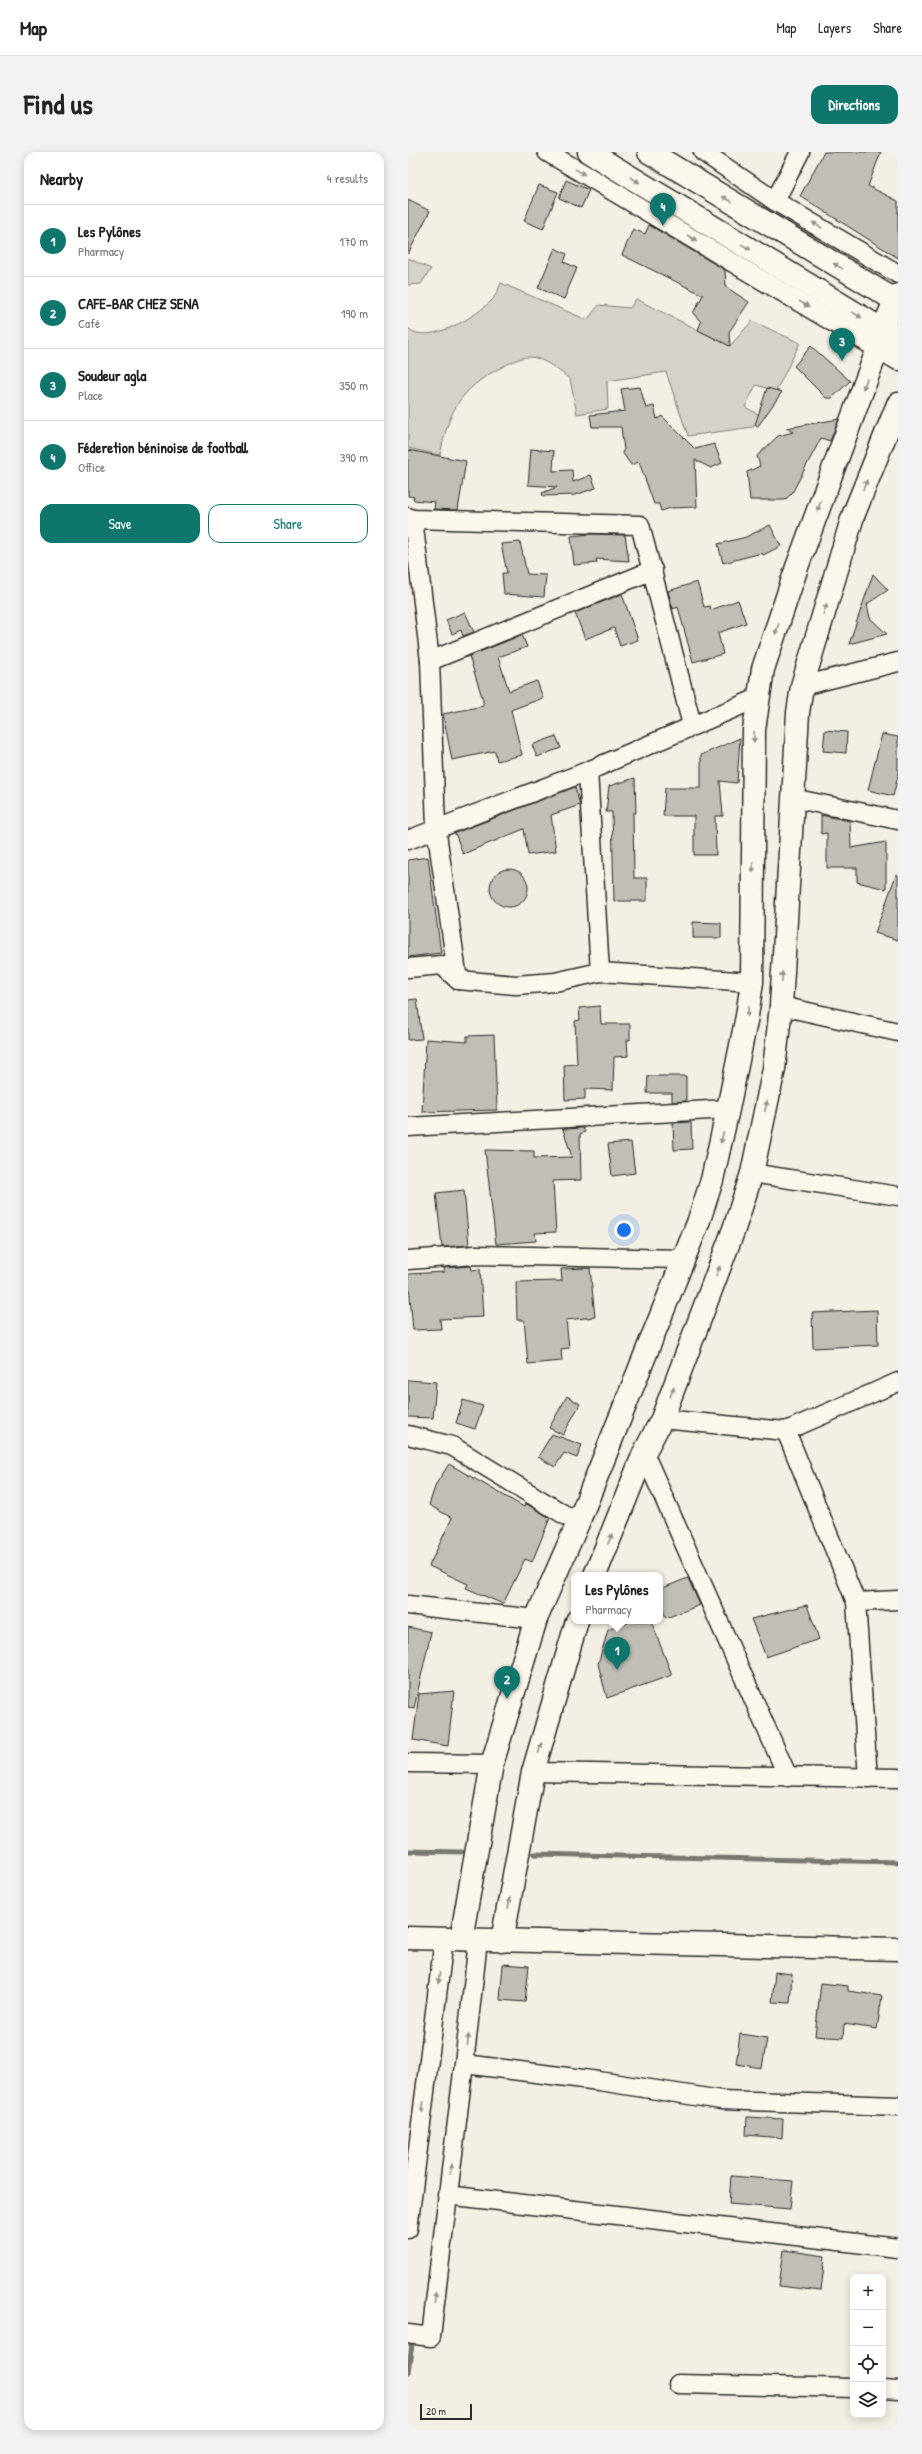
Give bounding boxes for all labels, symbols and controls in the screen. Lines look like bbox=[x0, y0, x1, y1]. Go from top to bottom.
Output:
text: Map bbox=[20, 15, 47, 41]
text: Map bbox=[776, 18, 796, 37]
text: Layers bbox=[818, 18, 851, 37]
text: Share bbox=[873, 18, 902, 37]
text: Find us bbox=[24, 85, 93, 123]
button: Directions bbox=[811, 85, 898, 124]
text: Nearby bbox=[40, 167, 83, 190]
one-way arrow bbox=[574, 168, 586, 175]
text: 4 results bbox=[327, 169, 368, 187]
one-way arrow bbox=[629, 176, 641, 183]
pin: 4 bbox=[650, 193, 676, 226]
one-way arrow bbox=[721, 195, 733, 202]
text: Les Pylônes bbox=[78, 221, 141, 242]
one-way arrow bbox=[811, 222, 823, 229]
text: 1 bbox=[51, 232, 55, 250]
text: 170 m bbox=[339, 232, 368, 250]
one-way arrow bbox=[686, 234, 698, 241]
text: Pharmacy bbox=[78, 242, 124, 260]
one-way arrow bbox=[740, 244, 752, 251]
one-way arrow bbox=[832, 262, 844, 269]
text: CAFE-BAR CHEZ SENA bbox=[78, 293, 199, 314]
one-way arrow bbox=[798, 300, 810, 307]
text: 2 bbox=[50, 304, 56, 322]
text: 190 m bbox=[341, 304, 368, 322]
one-way arrow bbox=[851, 311, 863, 318]
text: Café bbox=[78, 314, 100, 332]
pin: 3 bbox=[829, 328, 855, 361]
text: Soudeur agla bbox=[78, 365, 146, 386]
text: 3 bbox=[50, 376, 56, 394]
text: 350 m bbox=[339, 376, 368, 394]
one-way arrow bbox=[861, 379, 867, 391]
text: Place bbox=[78, 386, 103, 404]
text: Féderetion béninoise de football bbox=[78, 437, 248, 458]
text: 4 bbox=[51, 448, 55, 466]
text: 390 m bbox=[340, 448, 368, 466]
text: Office bbox=[78, 458, 105, 476]
one-way arrow bbox=[863, 479, 869, 491]
one-way arrow bbox=[816, 500, 822, 512]
button: Save bbox=[40, 504, 200, 543]
button: Share bbox=[208, 504, 368, 543]
one-way arrow bbox=[822, 602, 828, 614]
one-way arrow bbox=[773, 623, 779, 635]
one-way arrow bbox=[751, 731, 757, 744]
one-way arrow bbox=[750, 861, 756, 874]
one-way arrow bbox=[779, 971, 786, 983]
one-way arrow bbox=[745, 1005, 751, 1017]
one-way arrow bbox=[763, 1100, 769, 1112]
one-way arrow bbox=[718, 1132, 724, 1144]
your location bbox=[614, 1220, 634, 1240]
one-way arrow bbox=[716, 1264, 722, 1276]
one-way arrow bbox=[669, 1386, 675, 1398]
one-way arrow bbox=[607, 1532, 613, 1544]
popup bbox=[571, 1572, 663, 1624]
text: Les Pylônes bbox=[586, 1579, 648, 1600]
text: Pharmacy bbox=[586, 1600, 632, 1618]
pin: 1 bbox=[604, 1637, 630, 1670]
pin: 2 bbox=[494, 1666, 520, 1699]
one-way arrow bbox=[537, 1741, 543, 1753]
one-way arrow bbox=[506, 1896, 512, 1909]
one-way arrow bbox=[436, 1972, 442, 1984]
one-way arrow bbox=[464, 2034, 471, 2046]
one-way arrow bbox=[420, 2101, 426, 2113]
one-way arrow bbox=[448, 2163, 454, 2175]
map controls bbox=[850, 2274, 886, 2418]
button: + bbox=[850, 2274, 886, 2310]
one-way arrow bbox=[432, 2292, 439, 2304]
button: − bbox=[850, 2310, 886, 2346]
button: locate bbox=[850, 2346, 886, 2382]
button: layers bbox=[850, 2382, 886, 2418]
scale bar bbox=[420, 2402, 472, 2421]
text: 20 m bbox=[426, 2404, 446, 2418]

